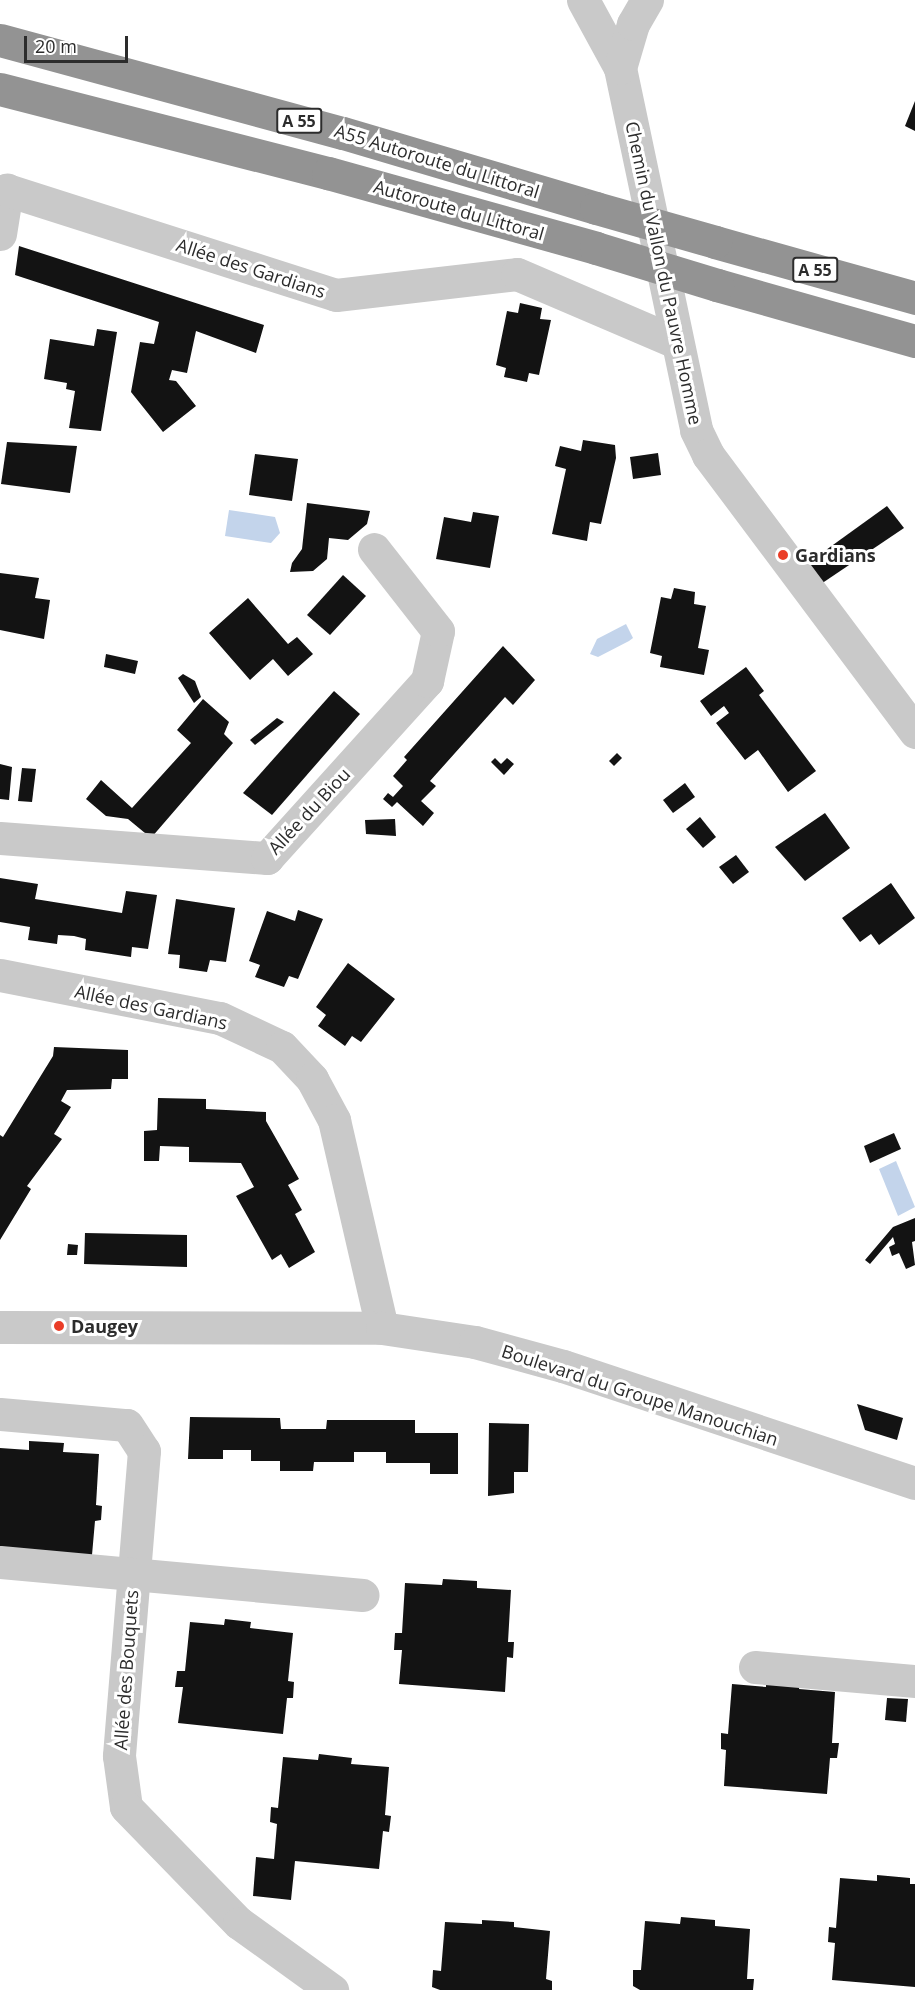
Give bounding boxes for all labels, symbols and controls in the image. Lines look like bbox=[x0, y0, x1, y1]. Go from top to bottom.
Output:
scale bar bbox=[27, 24, 130, 62]
text: 20 m bbox=[35, 34, 77, 58]
road number: A 55 bbox=[275, 108, 323, 134]
street label: Chemin du Vallon du Pauvre Homme bbox=[621, 119, 707, 427]
street label: A55 Autoroute du Littoral bbox=[332, 120, 542, 202]
street label: Autoroute du Littoral bbox=[371, 175, 547, 245]
street label: Allée des Gardians bbox=[174, 234, 328, 302]
road number: A 55 bbox=[791, 257, 839, 283]
place label: Gardians bbox=[795, 544, 876, 566]
marker: Gardians bbox=[776, 548, 790, 562]
street label: Allée du Biou bbox=[264, 763, 354, 859]
street label: Allée des Gardians bbox=[73, 980, 229, 1034]
place label: Daugey bbox=[71, 1315, 138, 1337]
marker: Daugey bbox=[52, 1319, 66, 1333]
street label: Boulevard du Groupe Manouchian bbox=[499, 1340, 781, 1450]
street label: Allée des Bouquets bbox=[110, 1589, 142, 1751]

